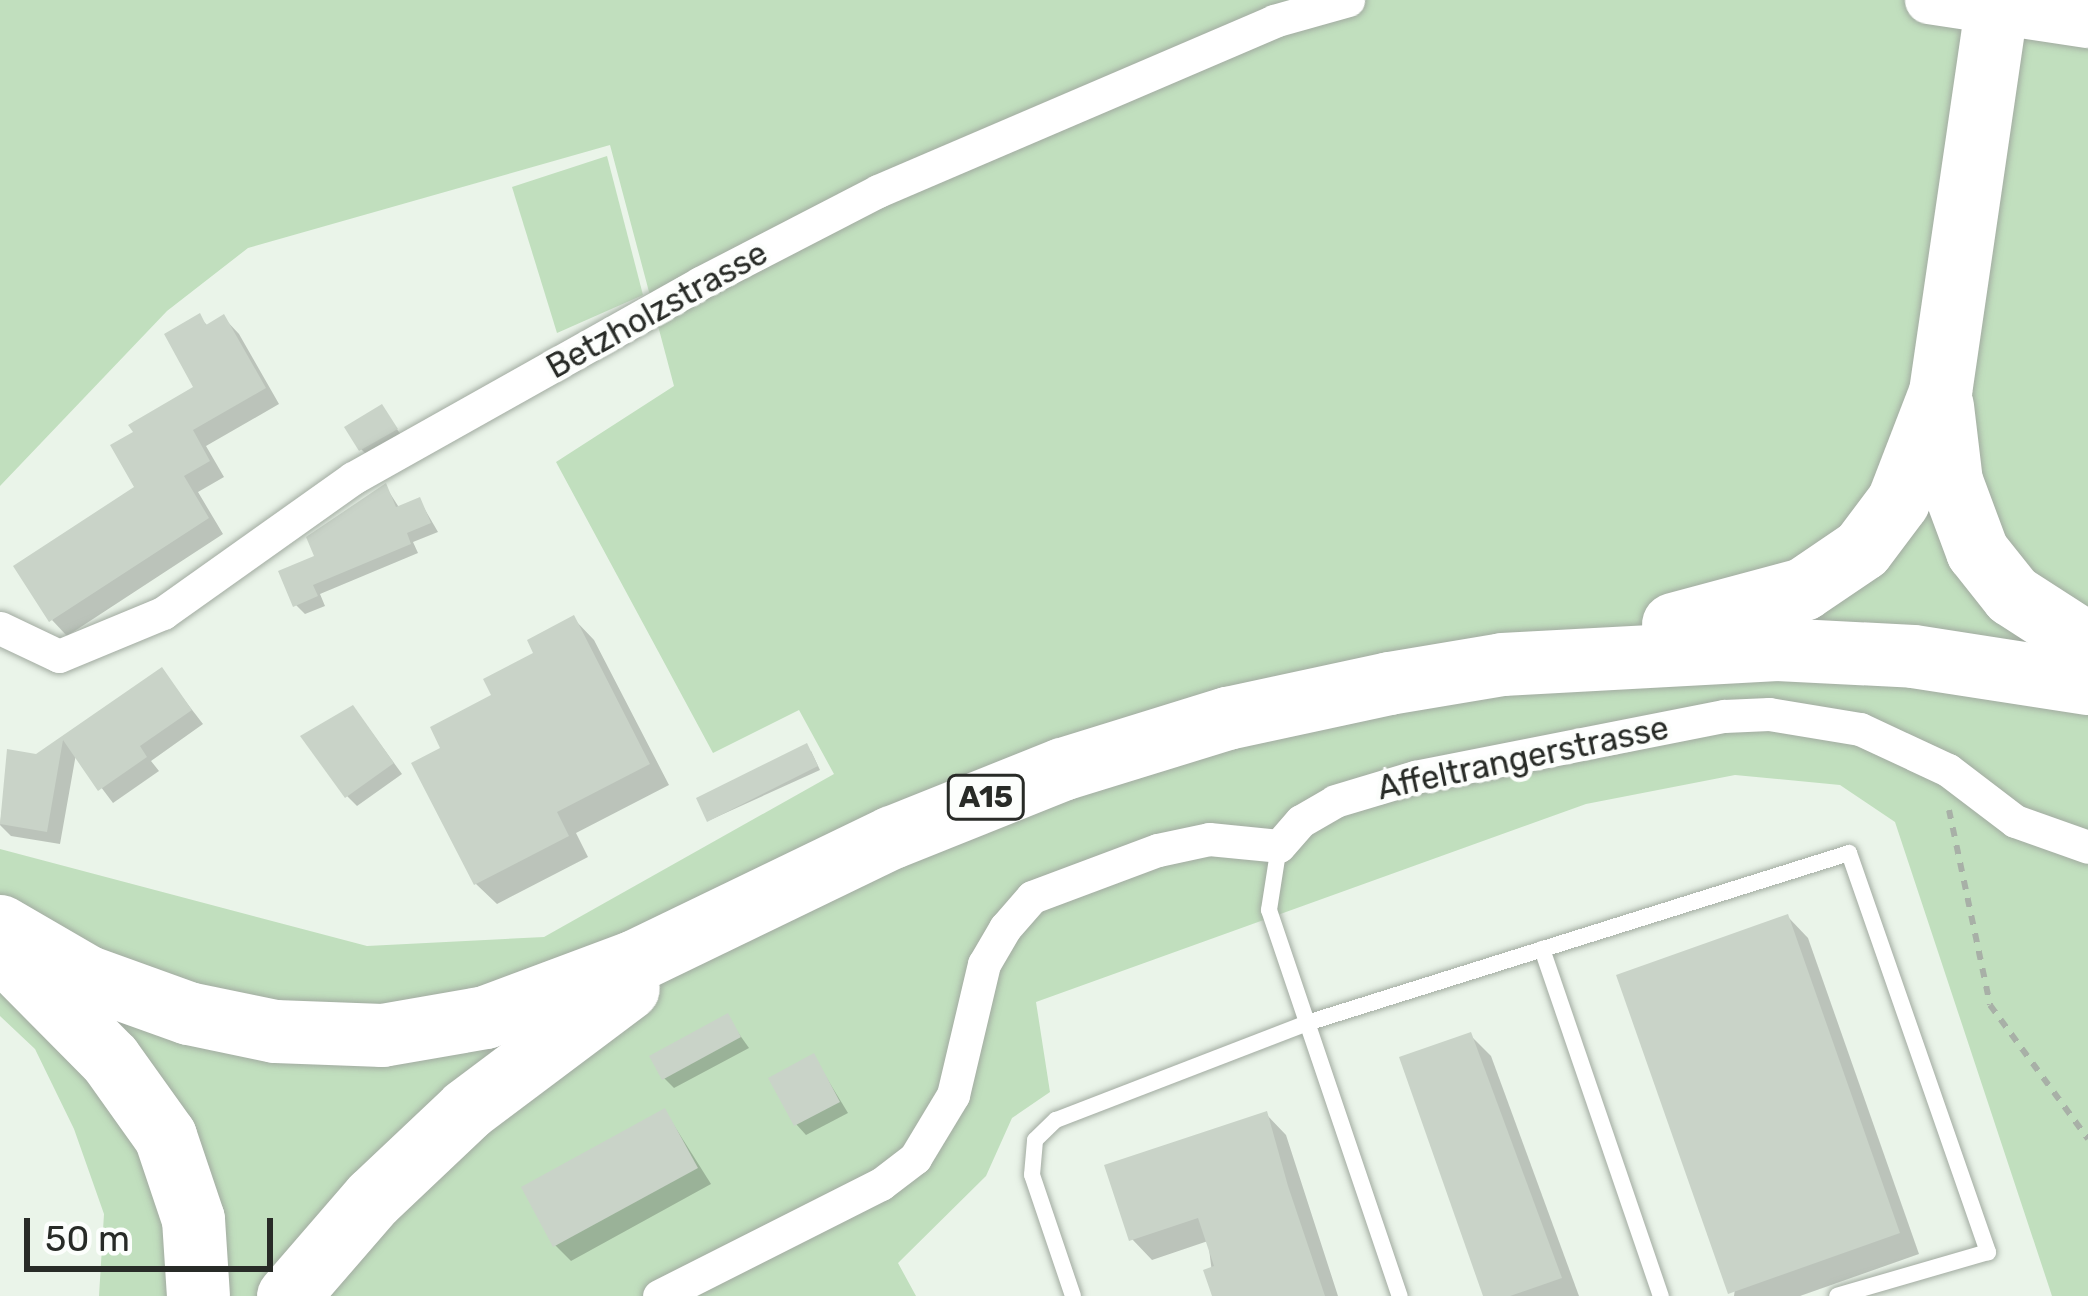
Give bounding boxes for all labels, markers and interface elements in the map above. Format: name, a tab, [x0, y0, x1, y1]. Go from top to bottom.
street label: Betzholzstrasse	[540, 233, 774, 387]
street label: Affeltrangerstrasse	[1374, 708, 1672, 808]
road number: A15	[944, 773, 1028, 821]
scale bar	[30, 1194, 279, 1268]
text: 50 m	[45, 1217, 130, 1260]

